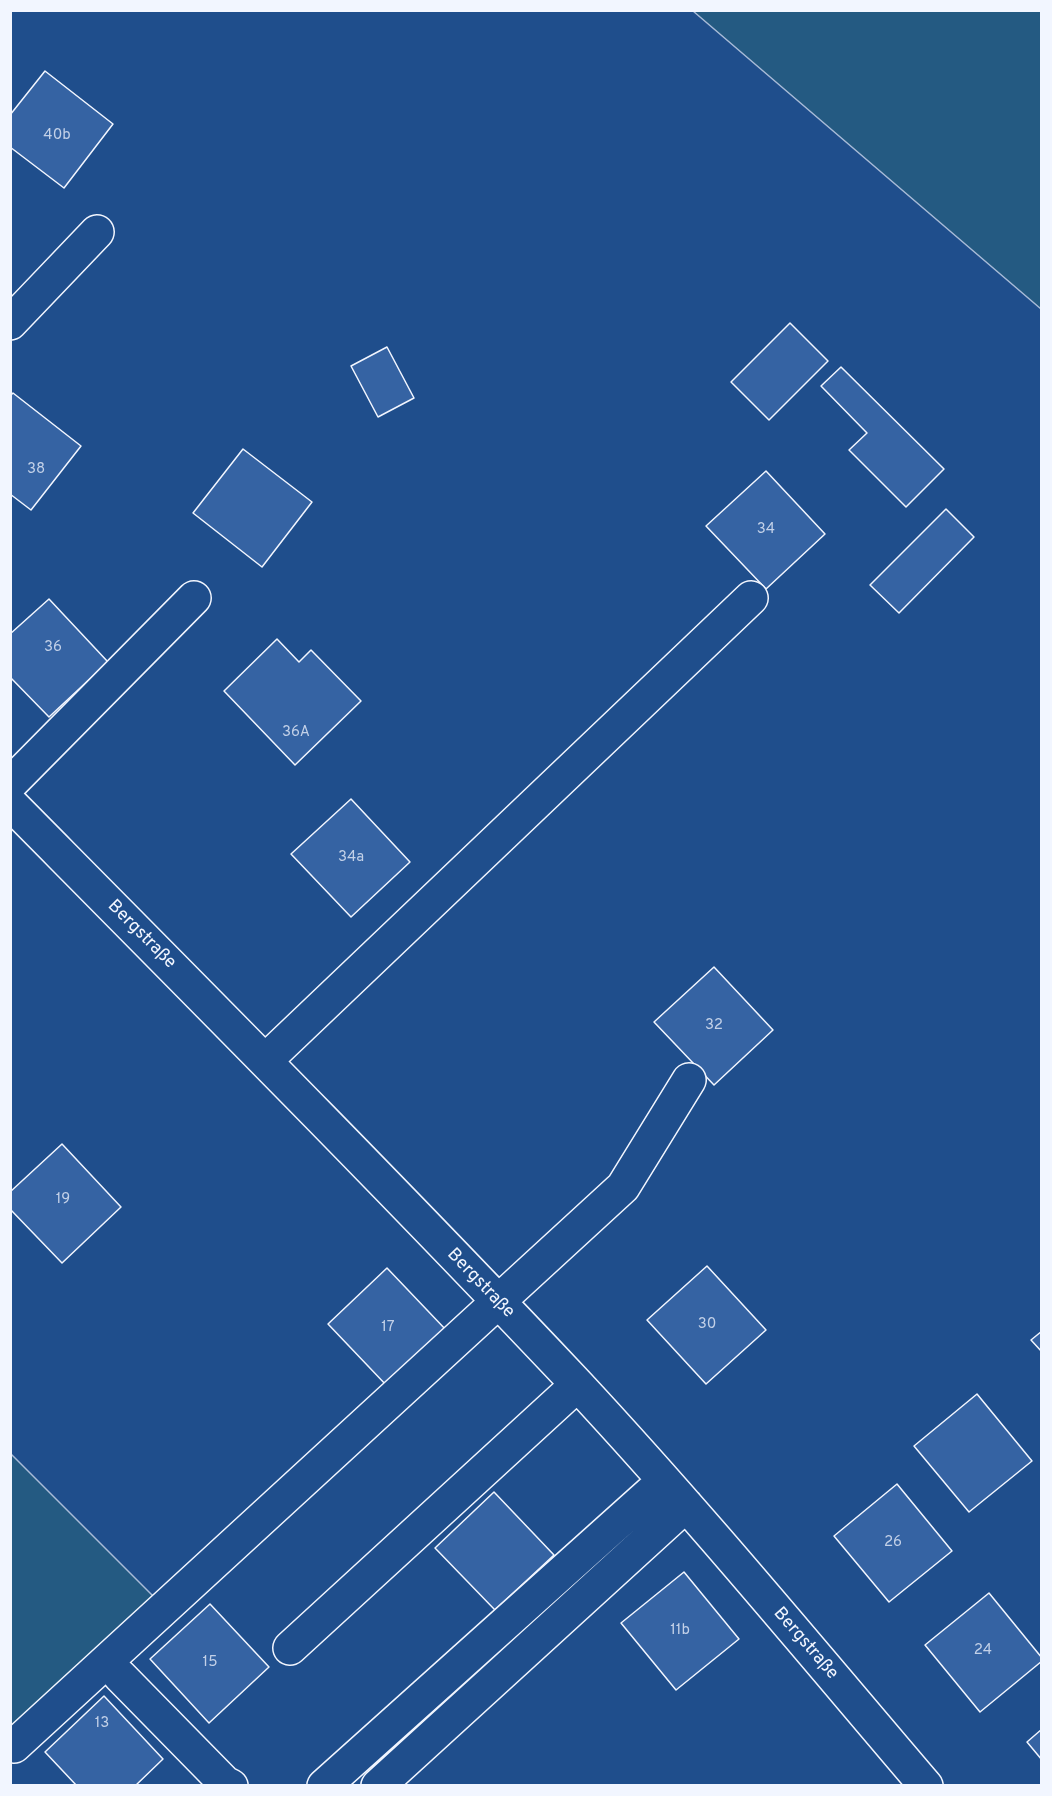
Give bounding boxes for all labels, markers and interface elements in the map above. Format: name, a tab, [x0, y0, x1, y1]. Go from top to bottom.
house number: 40b	[43, 127, 71, 145]
house number: 38	[27, 461, 45, 479]
house number: 34	[757, 521, 775, 539]
house number: 36	[44, 639, 62, 657]
house number: 36A	[282, 724, 310, 742]
house number: 34a	[338, 849, 364, 867]
street label: Bergstraße	[102, 896, 180, 974]
house number: 32	[705, 1017, 723, 1035]
house number: 19	[56, 1191, 70, 1209]
street label: Bergstraße	[441, 1245, 519, 1323]
house number: 30	[698, 1316, 716, 1334]
house number: 17	[381, 1319, 395, 1337]
house number: 26	[884, 1534, 902, 1552]
street label: Bergstraße	[768, 1603, 842, 1685]
house number: 11b	[670, 1622, 690, 1640]
house number: 24	[974, 1642, 992, 1660]
house number: 15	[203, 1654, 217, 1672]
house number: 13	[95, 1715, 109, 1733]

